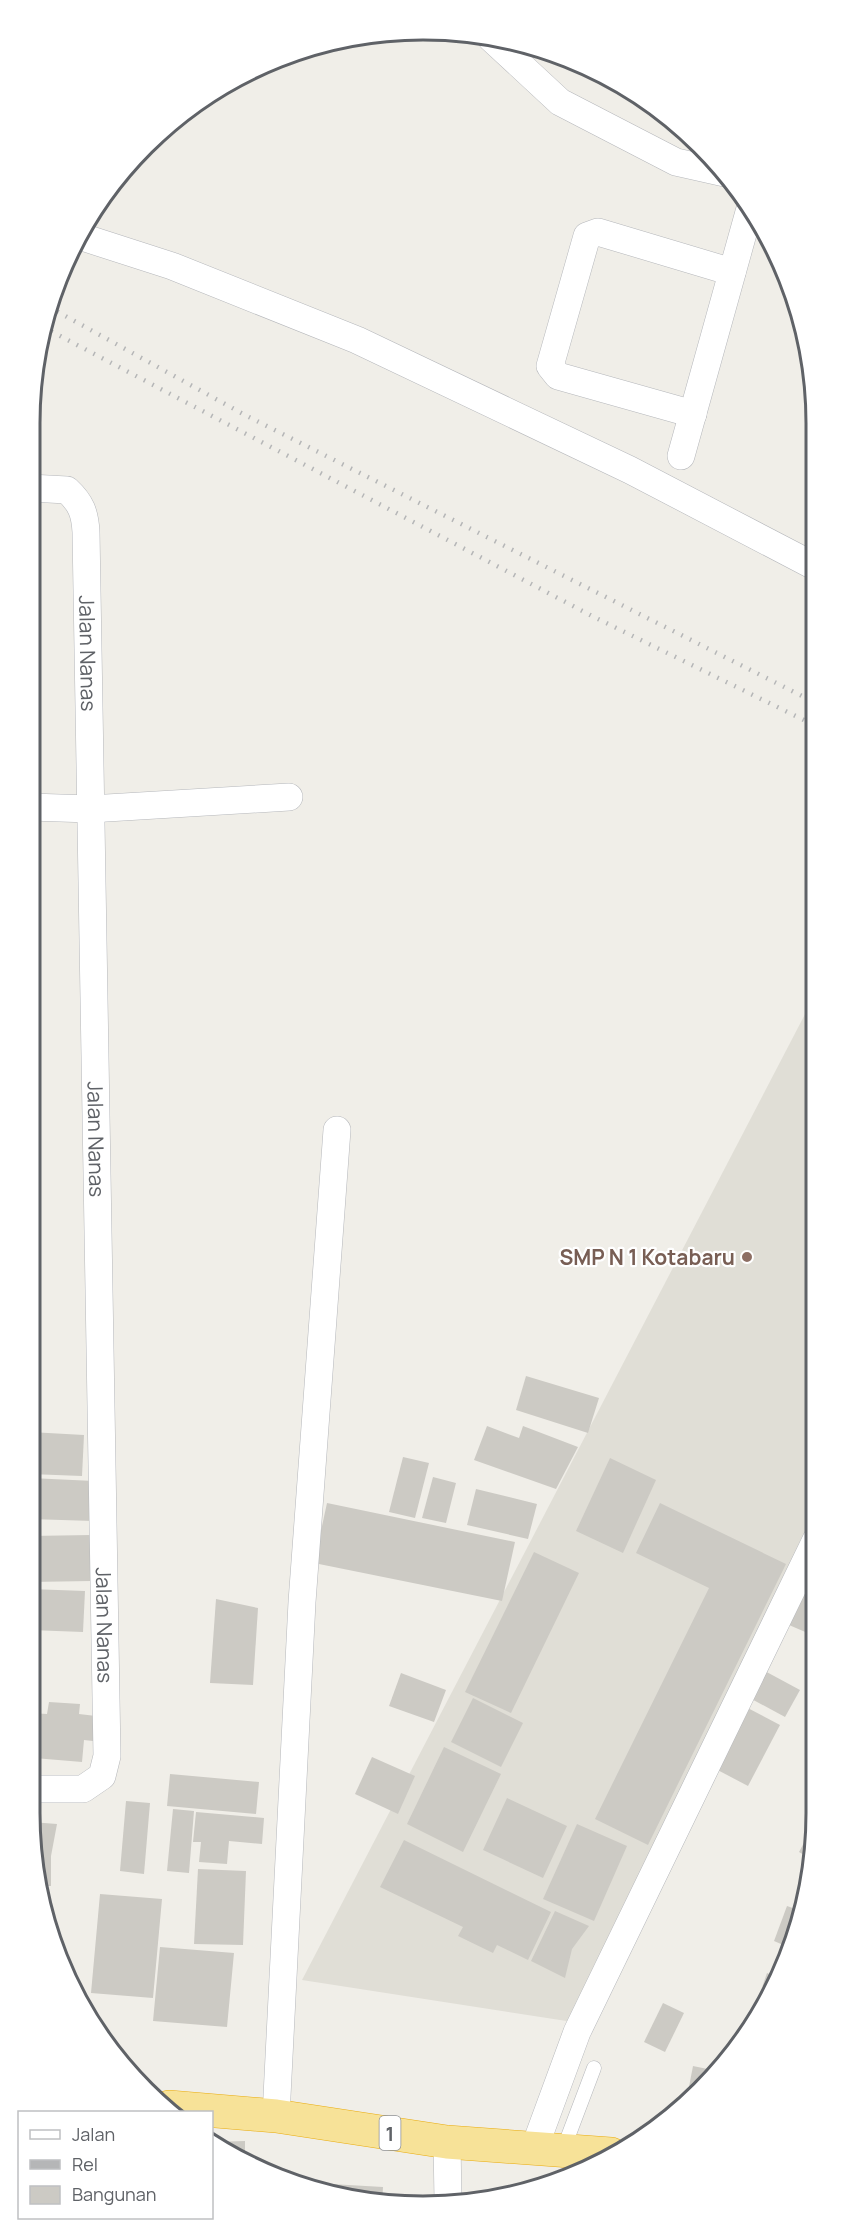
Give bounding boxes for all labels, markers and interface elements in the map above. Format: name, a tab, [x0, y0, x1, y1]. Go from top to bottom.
street label: Jalan Nanas	[73, 595, 103, 712]
street label: Jalan Nanas	[81, 1081, 111, 1197]
place label: SMP N 1 Kotabaru	[559, 1243, 735, 1271]
marker: SMP N 1 Kotabaru	[740, 1250, 754, 1264]
street label: Jalan Nanas	[90, 1567, 120, 1683]
legend	[18, 2111, 213, 2219]
road number: 1	[380, 2116, 400, 2150]
text: Jalan	[72, 2122, 115, 2146]
text: Rel	[72, 2152, 98, 2176]
text: Bangunan	[72, 2182, 156, 2206]

